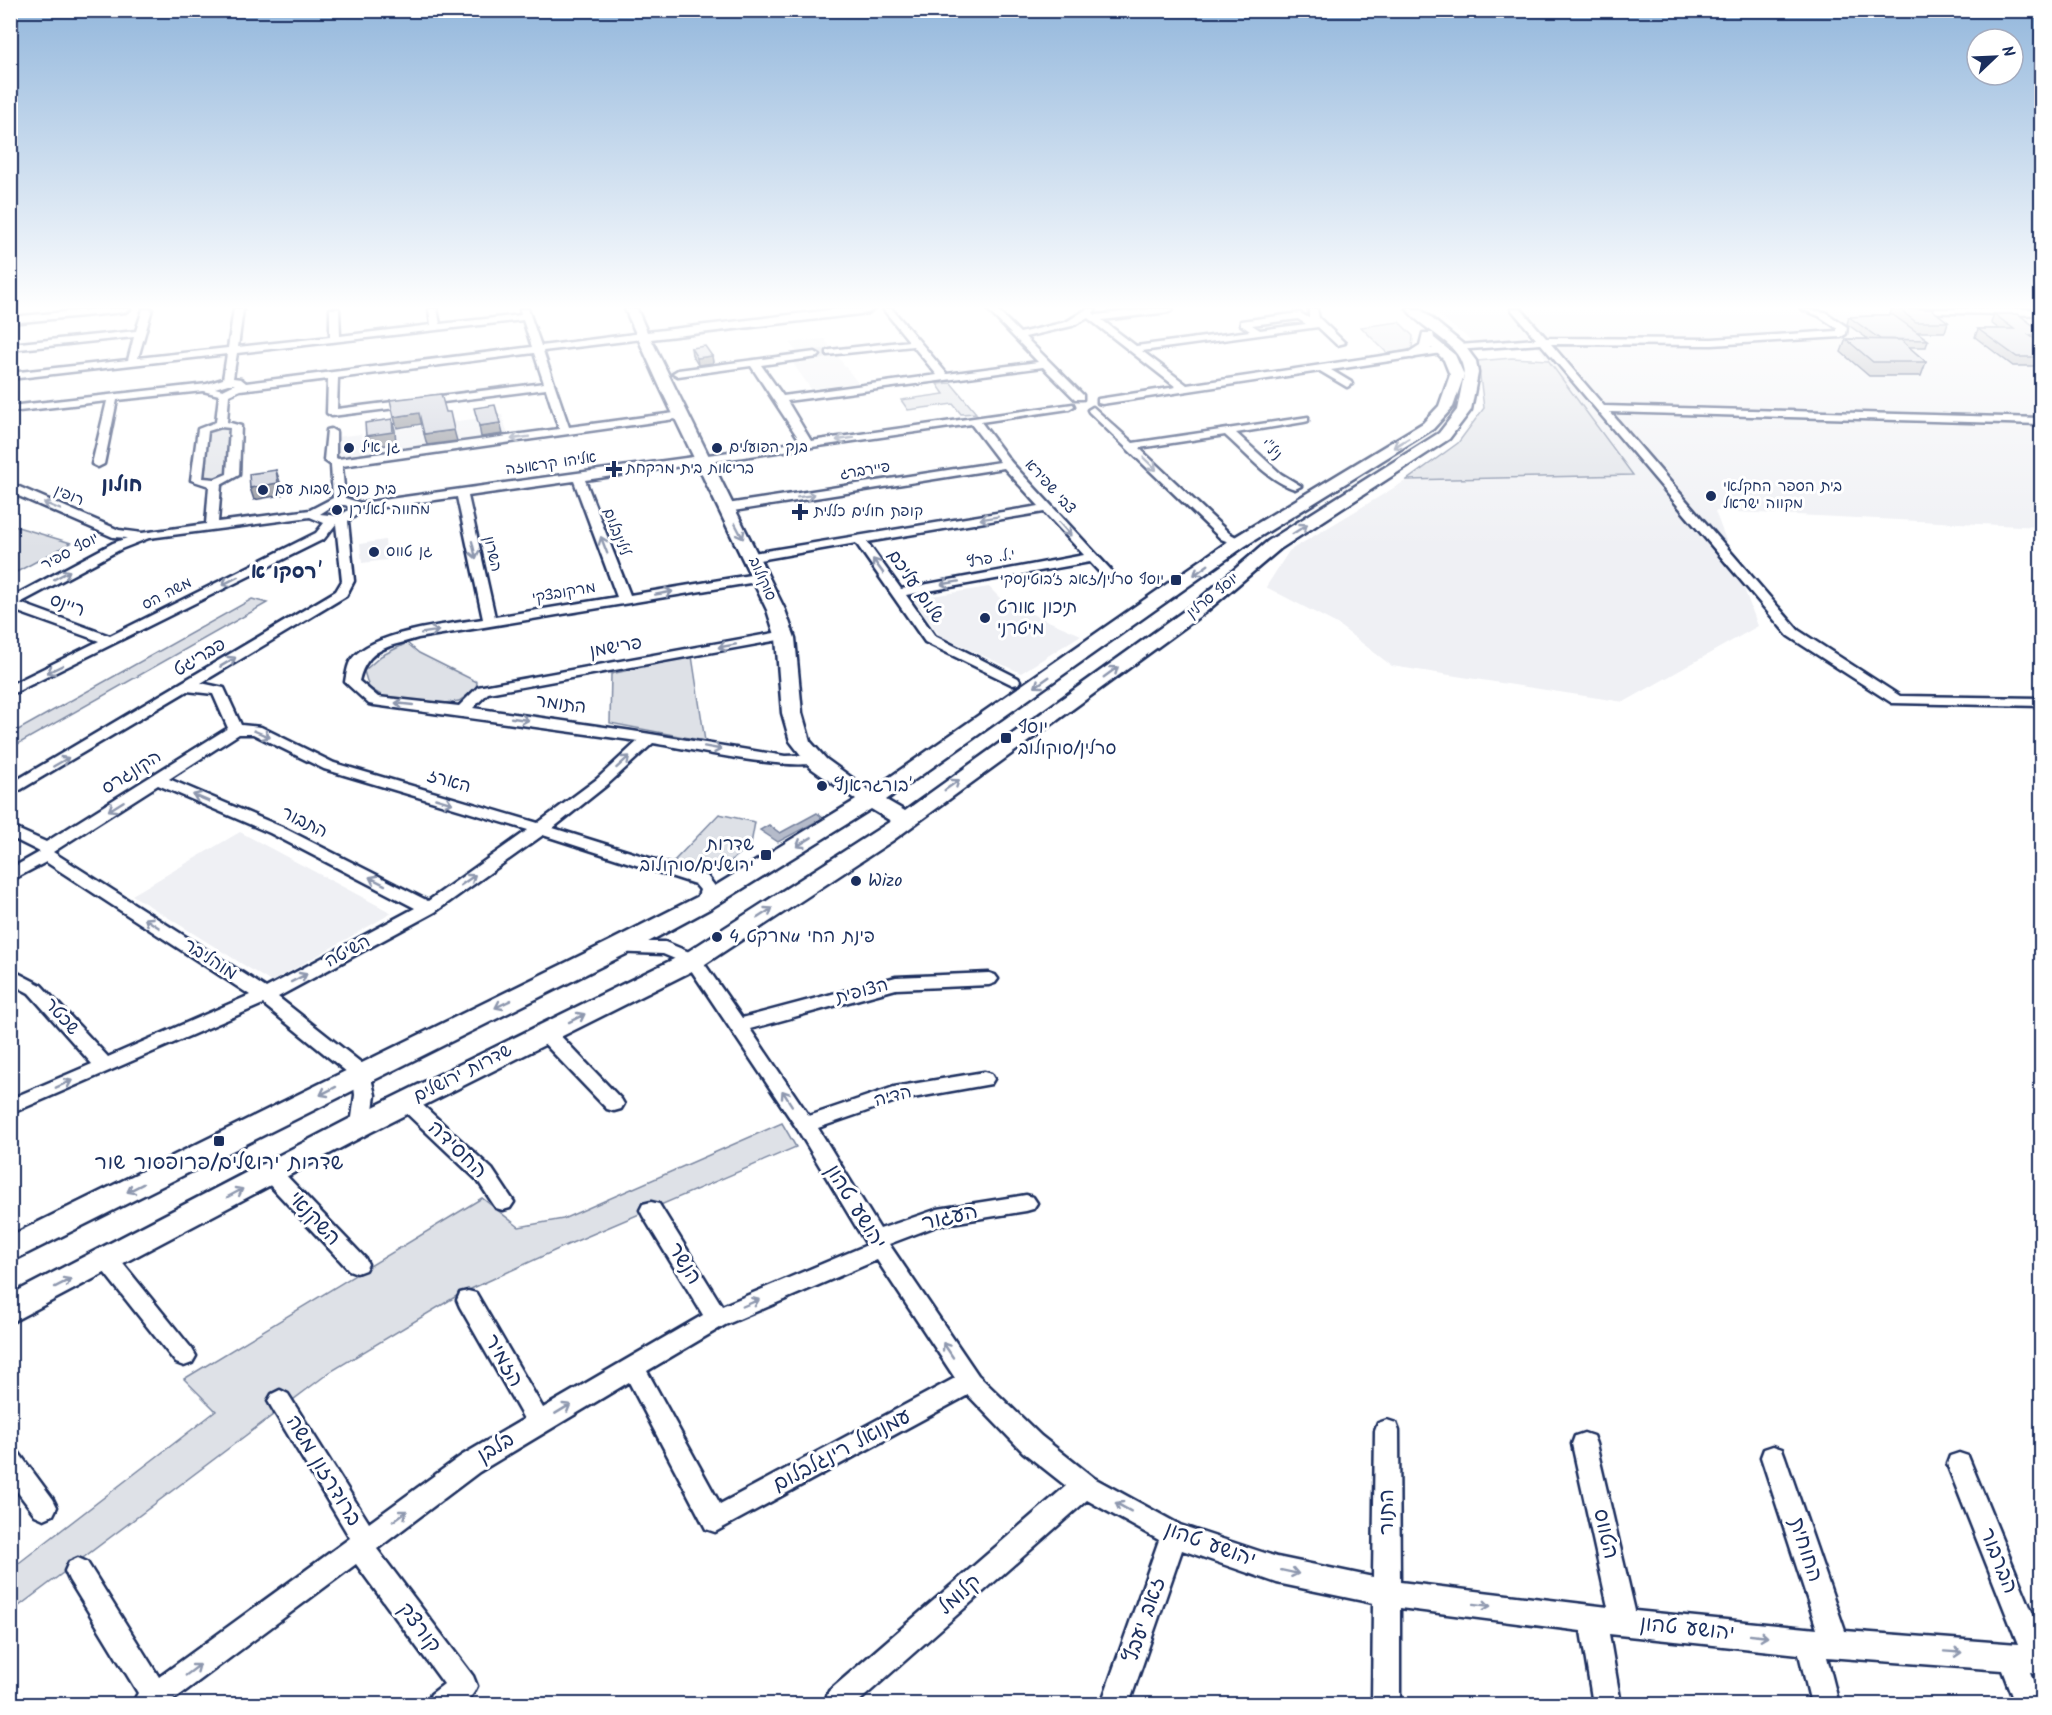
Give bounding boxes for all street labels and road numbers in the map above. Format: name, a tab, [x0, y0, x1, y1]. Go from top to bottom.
street label: ניל"י	[1255, 434, 1287, 466]
street label: אליהו קראוזה	[504, 446, 598, 482]
street label: צבי שפירא	[1019, 454, 1081, 520]
street label: פיירברג	[838, 455, 892, 487]
street label: רופין	[50, 479, 88, 513]
street label: לילינבלום	[596, 505, 636, 560]
street label: יוסף ספיר	[37, 527, 103, 577]
street label: השרון	[476, 534, 508, 574]
street label: י.ל. פרץ	[965, 543, 1017, 575]
street label: שלום עליכם	[879, 544, 951, 630]
street label: סוקולוב	[742, 553, 782, 605]
street label: יוסף סרלין	[1182, 567, 1244, 625]
street label: משה הס	[138, 571, 196, 617]
street label: מרקובצקי	[530, 576, 598, 610]
street label: ריינס	[45, 586, 89, 626]
street label: פרישמן	[588, 629, 644, 667]
street label: פבריגט	[168, 631, 232, 685]
street label: התומר	[534, 687, 588, 723]
street label: הקונגרס	[96, 743, 168, 803]
street label: הארז	[424, 762, 474, 802]
street label: התבור	[276, 799, 332, 847]
street label: השיטה	[320, 928, 376, 976]
street label: מוהליבר	[177, 932, 243, 988]
street label: הצופית	[831, 971, 892, 1013]
street label: שכטר	[36, 992, 86, 1042]
street label: שדרות ירושלים	[408, 1037, 518, 1111]
street label: הדיה	[871, 1078, 915, 1116]
street label: החסידה	[419, 1113, 495, 1187]
street label: יהושע טהון	[816, 1158, 894, 1256]
street label: השקנאי	[280, 1184, 348, 1254]
street label: העגור	[919, 1196, 981, 1240]
street label: הנשר	[658, 1236, 710, 1292]
street label: הזמיר	[474, 1328, 532, 1394]
street label: עמנואל רינגלבלום	[767, 1401, 917, 1501]
street label: ברודרזון משה	[277, 1409, 369, 1533]
street label: בלבן	[471, 1424, 521, 1472]
street label: התור	[1371, 1489, 1404, 1535]
street label: הטווס	[1583, 1506, 1627, 1562]
street label: יהושע טהון	[1160, 1513, 1260, 1577]
street label: החוחית	[1779, 1513, 1831, 1587]
street label: הברבור	[1970, 1523, 2026, 1599]
street label: קלומל	[931, 1567, 989, 1623]
street label: זאב יעבץ	[1115, 1573, 1175, 1667]
street label: קורצק	[389, 1596, 449, 1660]
street label: יהושע טהון	[1638, 1608, 1736, 1650]

